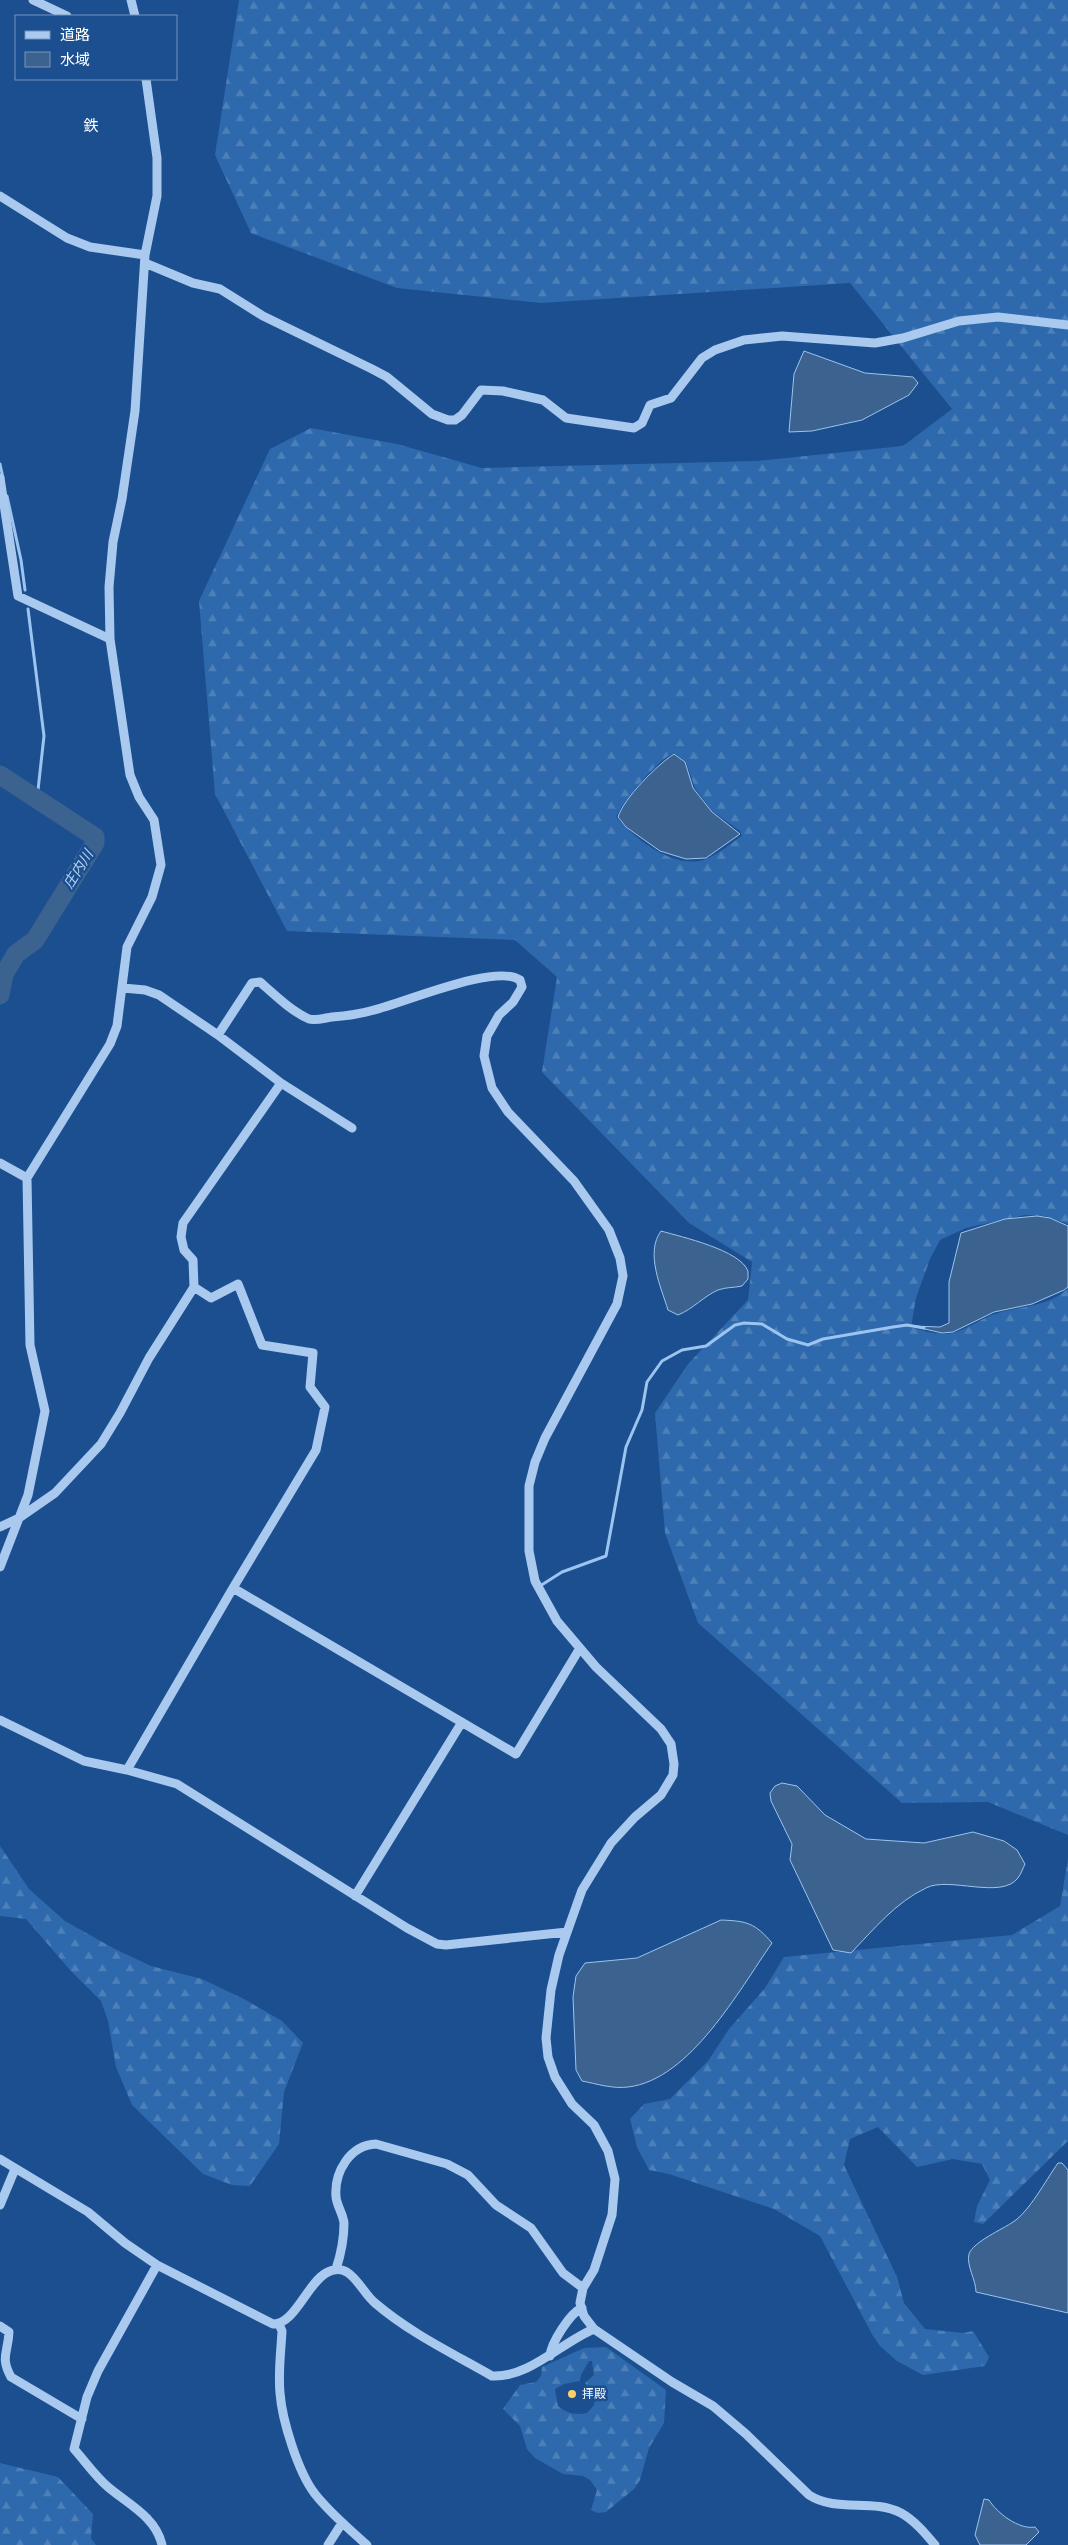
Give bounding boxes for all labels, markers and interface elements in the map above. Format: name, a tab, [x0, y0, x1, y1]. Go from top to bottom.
legend	[15, 15, 178, 80]
text: 道路	[60, 26, 90, 43]
text: 水域	[60, 51, 90, 68]
district label: 鉄	[83, 117, 99, 134]
water label: 庄内川	[60, 845, 97, 891]
place label: 拝殿	[582, 2387, 606, 2401]
marker: 拝殿	[566, 2388, 578, 2400]

